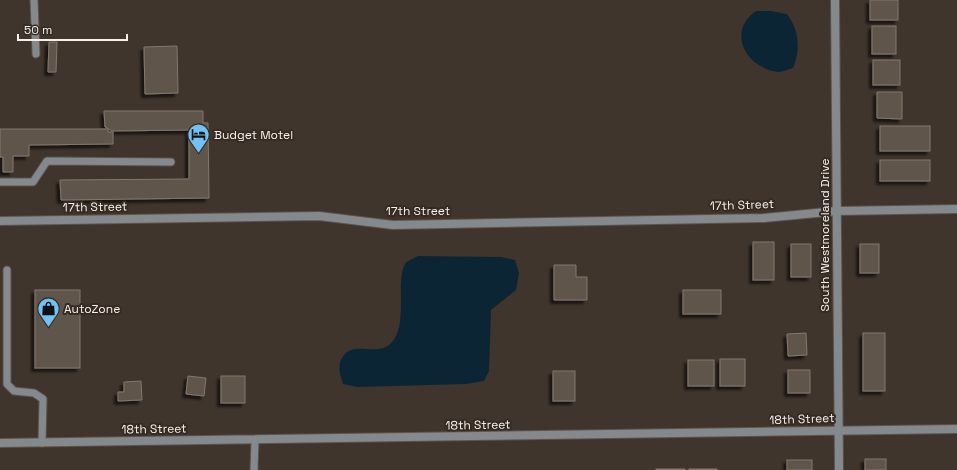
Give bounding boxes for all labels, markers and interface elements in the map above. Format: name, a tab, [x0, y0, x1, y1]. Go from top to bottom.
scale bar	[18, 16, 127, 42]
text: 50 m	[24, 22, 52, 38]
hotel icon: Budget Motel	[186, 122, 212, 155]
place label: Budget Motel	[214, 127, 293, 143]
street label: South Westmoreland Drive	[817, 158, 833, 312]
street label: 17th Street	[710, 196, 774, 214]
street label: 17th Street	[63, 198, 127, 216]
street label: 17th Street	[386, 203, 450, 219]
shop icon: AutoZone	[35, 296, 61, 329]
place label: AutoZone	[64, 301, 120, 317]
street label: 18th Street	[769, 410, 835, 428]
street label: 18th Street	[445, 416, 511, 434]
street label: 18th Street	[121, 420, 187, 438]

